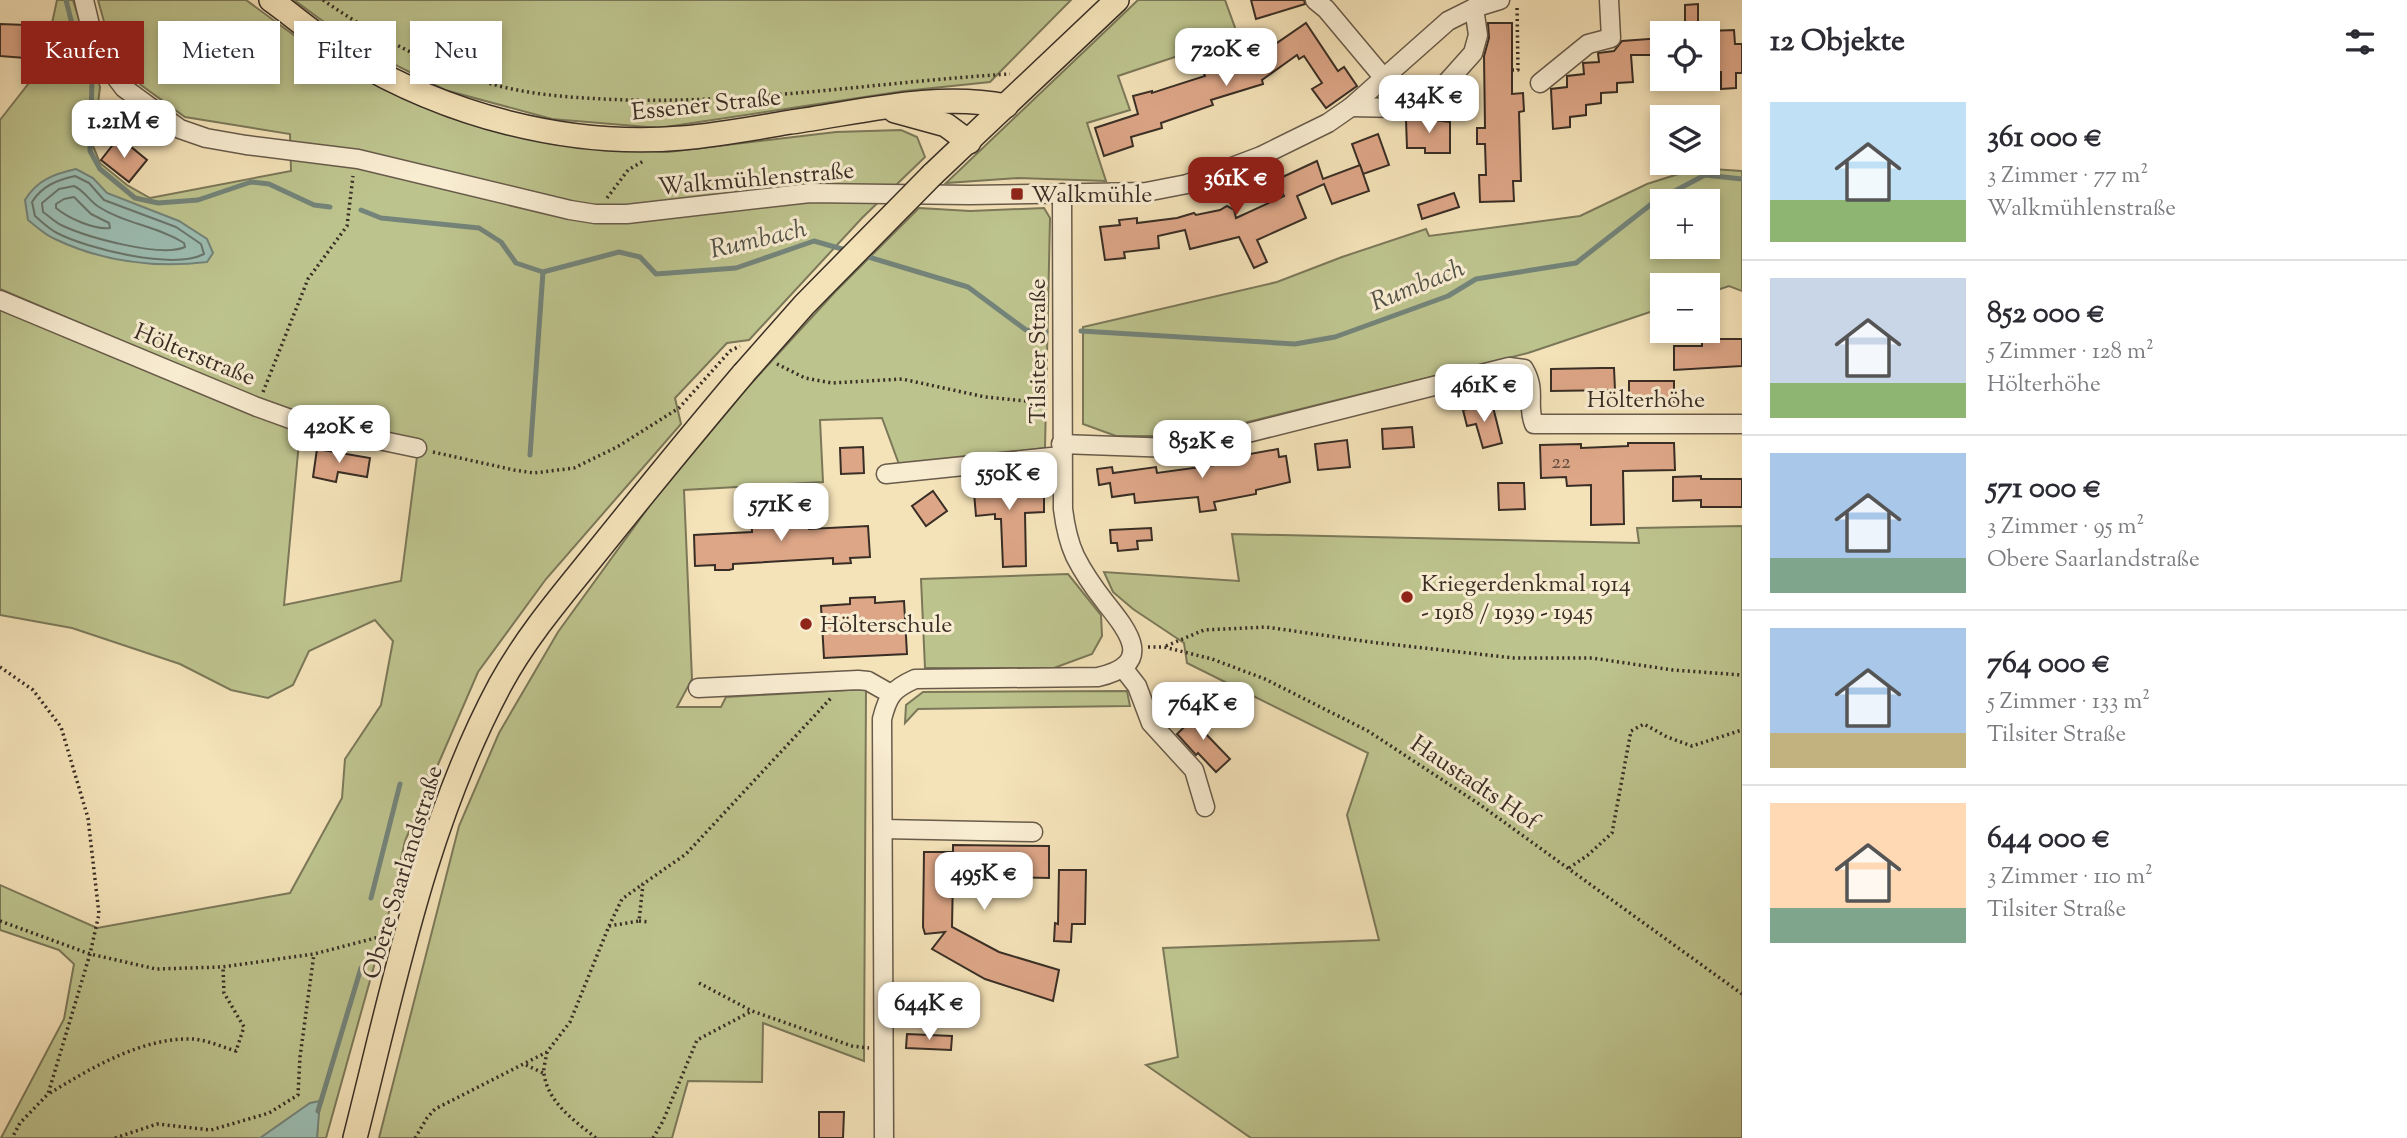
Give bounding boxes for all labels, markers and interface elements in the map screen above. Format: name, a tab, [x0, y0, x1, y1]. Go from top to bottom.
chip: Kaufen	[21, 21, 144, 84]
chip: Mieten	[158, 21, 280, 84]
chip: Filter	[294, 21, 396, 84]
chip: Neu	[410, 21, 502, 84]
map controls	[1650, 21, 1720, 343]
button: locate	[1650, 21, 1720, 91]
text: 12 Objekte	[1770, 21, 1905, 64]
icon: filters	[2341, 23, 2379, 61]
pin: 720K €	[1169, 28, 1283, 88]
text: 720K €	[1191, 34, 1261, 67]
pin: 434K €	[1372, 76, 1486, 135]
street label: Essener Straße	[630, 81, 783, 131]
text: 434K €	[1395, 81, 1463, 114]
pin: 1.21M €	[59, 100, 189, 160]
button: layers	[1650, 105, 1720, 175]
text: 1.21M €	[88, 106, 160, 139]
text: 361 000 €	[1987, 117, 2102, 160]
icon: home	[1826, 130, 1910, 214]
street label: Walkmühlenstraße	[656, 154, 856, 206]
pin: 361K €	[1179, 158, 1293, 217]
text: 3 Zimmer · 77 m²	[1987, 160, 2148, 193]
text: 361K €	[1204, 163, 1268, 196]
place label: Walkmühle	[1031, 179, 1153, 213]
marker: Walkmühle	[1009, 186, 1025, 202]
button: +	[1650, 189, 1720, 259]
text: Walkmühlenstraße	[1987, 193, 2176, 226]
water label: Rumbach	[707, 211, 811, 270]
water label: Rumbach	[1365, 251, 1471, 322]
button: −	[1650, 273, 1720, 343]
street label: Tilsiter Straße	[1022, 278, 1056, 424]
text: 852 000 €	[1987, 293, 2105, 336]
icon: home	[1826, 306, 1910, 390]
street label: Hölterstraße	[128, 316, 260, 396]
text: 5 Zimmer · 128 m²	[1987, 336, 2154, 369]
pin: 461K €	[1427, 364, 1541, 424]
text: Hölterhöhe	[1987, 369, 2101, 402]
text: 461K €	[1451, 370, 1517, 403]
street label: Hölterhöhe	[1587, 384, 1705, 418]
pin: 420K €	[282, 406, 396, 465]
text: 420K €	[304, 411, 374, 444]
pin: 852K €	[1145, 420, 1259, 480]
text: 852K €	[1169, 426, 1235, 459]
house number: 22	[1551, 448, 1571, 478]
pin: 550K €	[952, 452, 1066, 512]
text: 550K €	[977, 458, 1041, 491]
text: 571 000 €	[1987, 468, 2101, 511]
icon: home	[1826, 481, 1910, 565]
pin: 571K €	[724, 484, 838, 543]
text: 571K €	[750, 489, 812, 522]
text: 3 Zimmer · 95 m²	[1987, 511, 2144, 544]
text: Obere Saarlandstraße	[1987, 544, 2200, 577]
place label: Kriegerdenkmal 1914 - 1918 / 1939 - 1945	[1421, 568, 1631, 630]
marker: Kriegerdenkmal 1914 - 1918 / 1939 - 1945	[1399, 589, 1415, 605]
place label: Hölterschule	[820, 609, 952, 643]
marker: Hölterschule	[798, 616, 814, 632]
text: 764 000 €	[1987, 643, 2110, 686]
icon: home	[1826, 656, 1910, 740]
pin: 764K €	[1146, 682, 1260, 742]
text: 5 Zimmer · 133 m²	[1987, 686, 2150, 719]
text: 764K €	[1168, 688, 1238, 721]
text: Tilsiter Straße	[1987, 719, 2126, 752]
street label: Haustadts Hof	[1403, 728, 1546, 840]
street label: Obere Saarlandstraße	[355, 762, 453, 984]
text: 644 000 €	[1987, 818, 2110, 861]
icon: home	[1826, 831, 1910, 915]
pin: 495K €	[927, 852, 1041, 912]
text: 495K €	[951, 858, 1017, 891]
text: 3 Zimmer · 110 m²	[1987, 861, 2153, 894]
text: Tilsiter Straße	[1987, 894, 2126, 927]
pin: 644K €	[872, 982, 986, 1042]
text: 644K €	[894, 988, 964, 1021]

